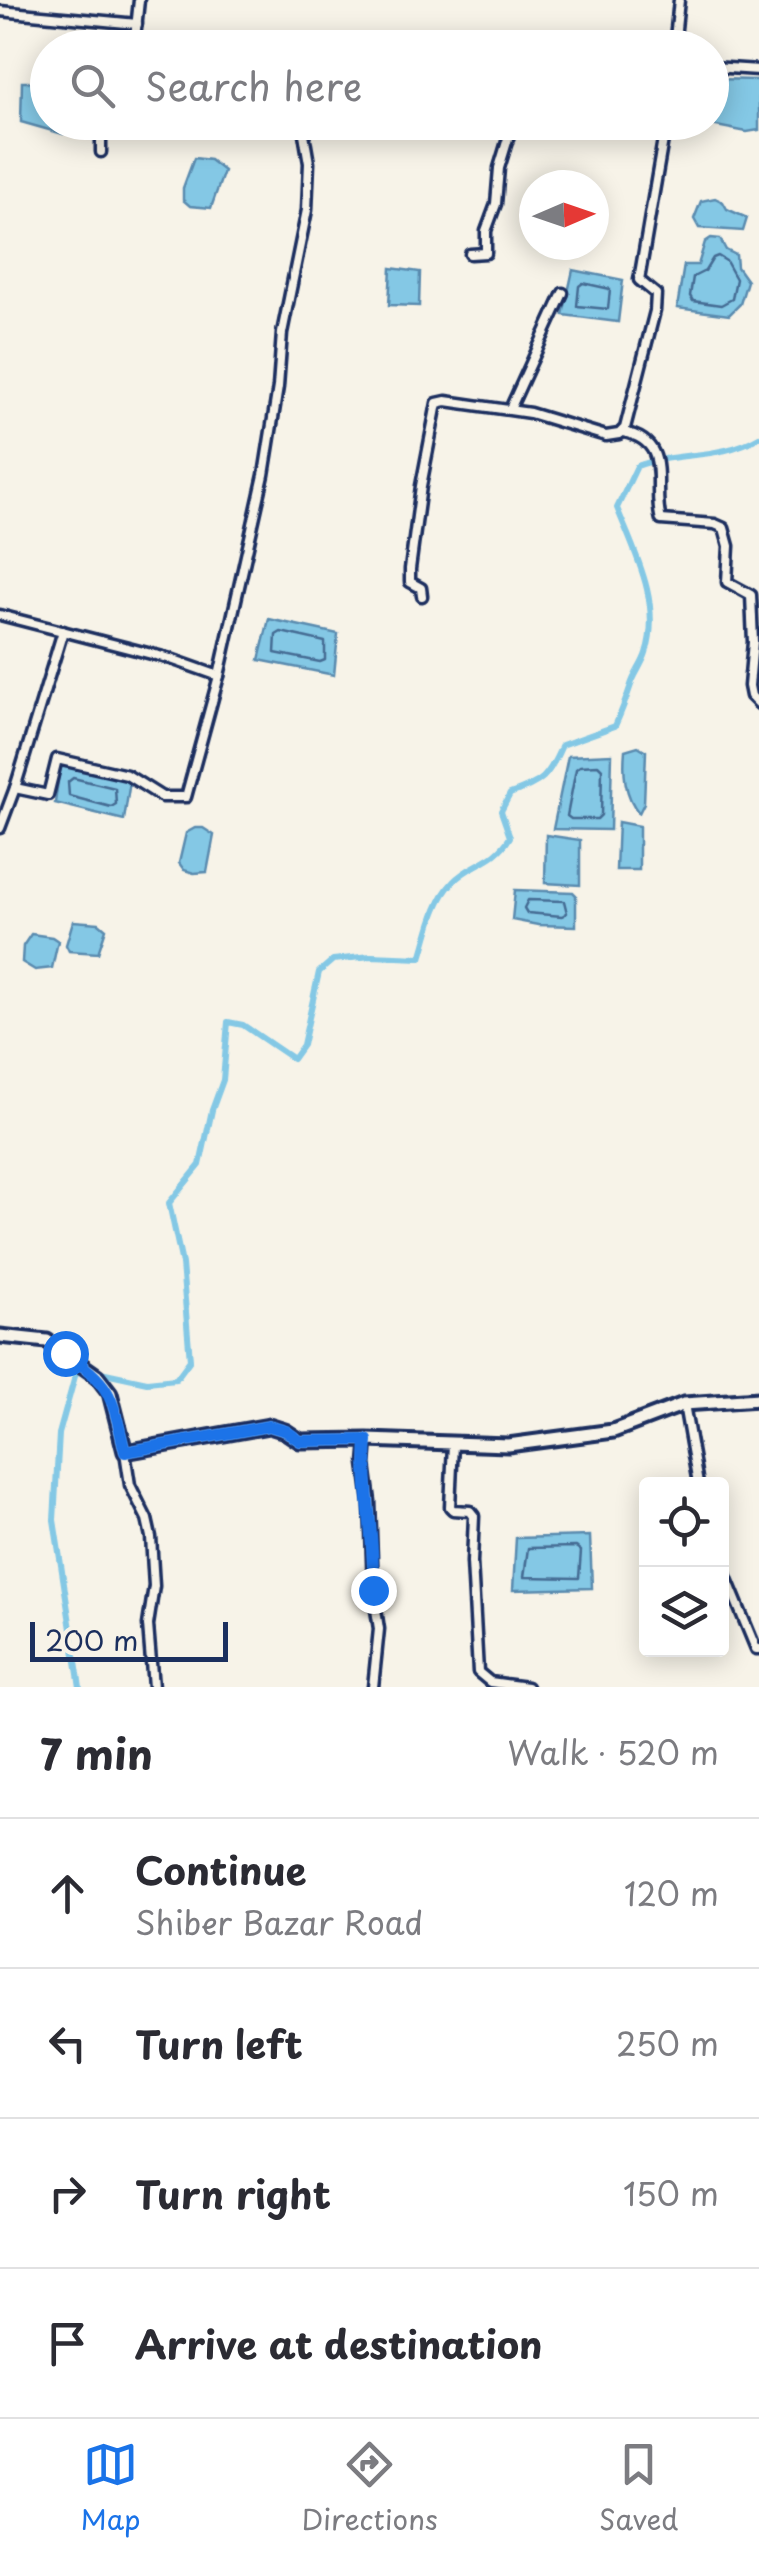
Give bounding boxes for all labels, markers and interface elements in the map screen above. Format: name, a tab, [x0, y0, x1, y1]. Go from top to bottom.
search box	[30, 30, 729, 140]
text: Search here	[145, 57, 362, 114]
icon: search	[65, 58, 120, 113]
north arrow	[519, 170, 609, 260]
route start	[43, 1331, 89, 1377]
map controls	[639, 1477, 729, 1657]
button: locate	[639, 1477, 729, 1567]
button: layers	[639, 1567, 729, 1657]
route end	[351, 1568, 397, 1614]
scale bar	[30, 1617, 228, 1662]
text: 200 m	[45, 1618, 138, 1661]
text: 7 min	[40, 1721, 153, 1784]
text: Walk · 520 m	[507, 1728, 719, 1776]
text: Continue	[135, 1841, 306, 1898]
icon: ahead	[40, 1866, 95, 1921]
text: 120 m	[624, 1869, 719, 1917]
text: Shiber Bazar Road	[135, 1898, 423, 1946]
text: Turn left	[135, 2015, 303, 2072]
icon: left	[40, 2016, 95, 2071]
text: 250 m	[616, 2019, 719, 2067]
text: Turn right	[135, 2165, 331, 2222]
icon: right	[40, 2166, 95, 2221]
text: 150 m	[623, 2169, 719, 2217]
text: Arrive at destination	[135, 2315, 543, 2372]
icon: arrive	[40, 2316, 95, 2371]
tab: Map	[81, 2437, 140, 2540]
tab: Directions	[302, 2437, 438, 2540]
tab: Saved	[599, 2437, 678, 2540]

